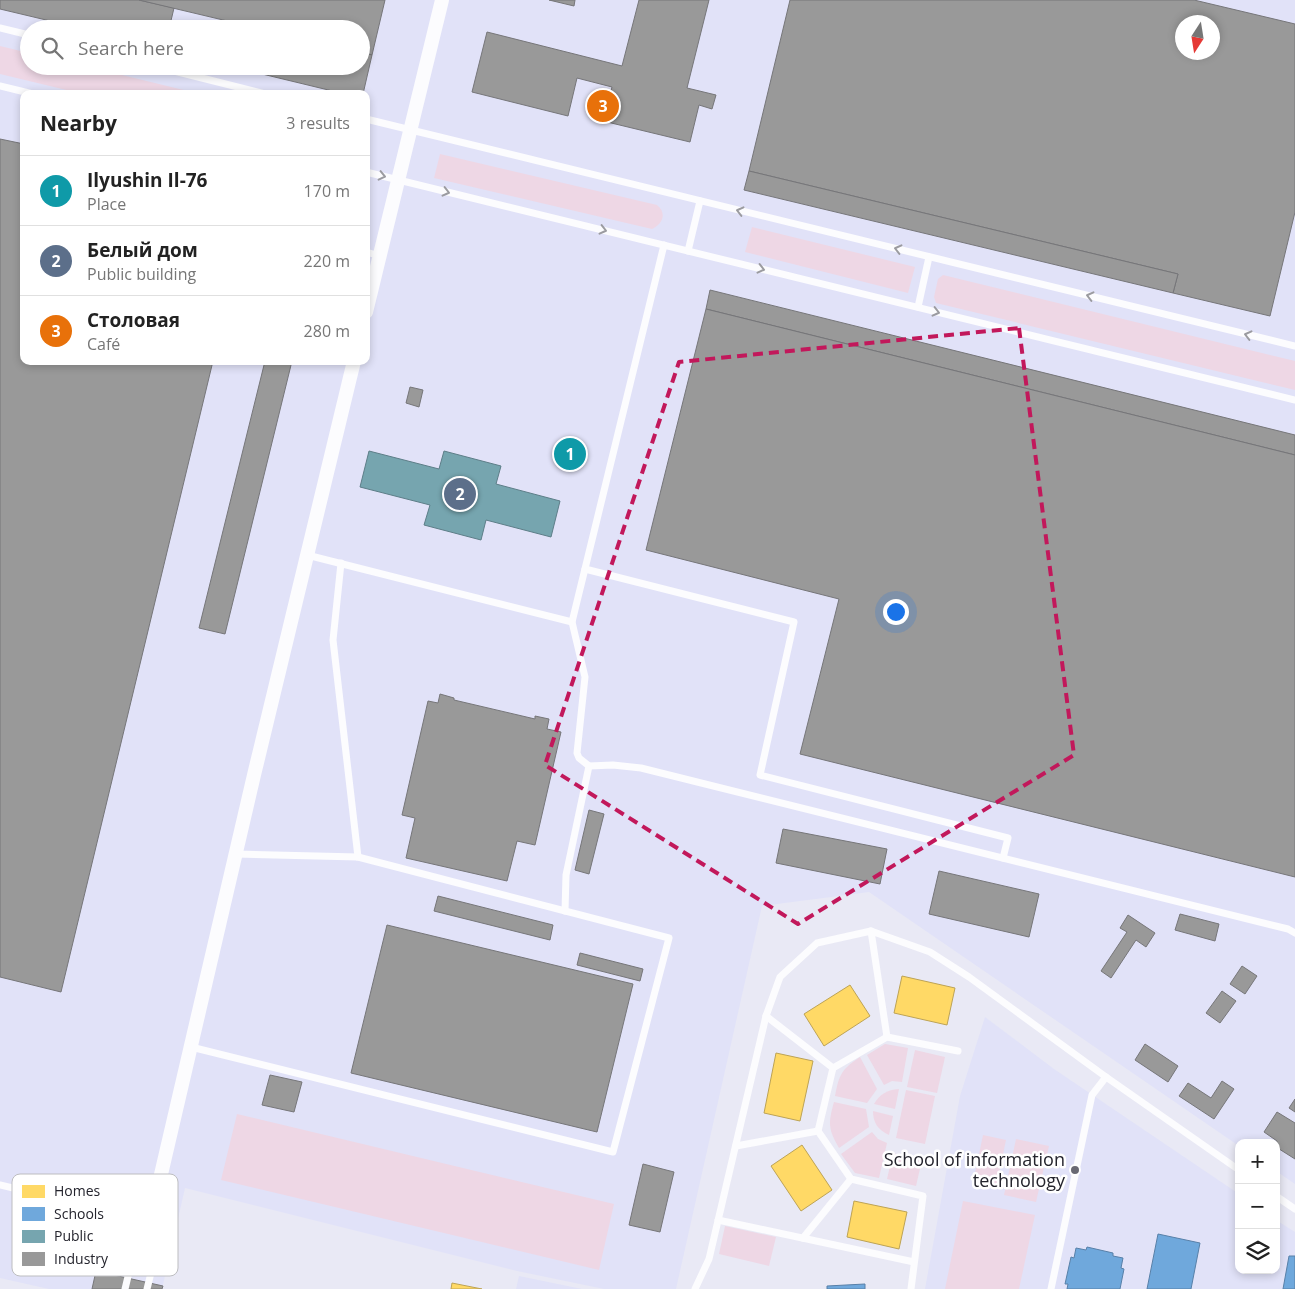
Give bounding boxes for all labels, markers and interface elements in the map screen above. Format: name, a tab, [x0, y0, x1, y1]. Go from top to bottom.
north arrow	[1175, 15, 1220, 60]
search box	[20, 20, 370, 75]
icon: search	[38, 34, 66, 62]
text: Search here	[78, 35, 184, 61]
pin: 3	[587, 87, 619, 125]
text: Nearby	[40, 109, 117, 137]
text: 3 results	[286, 112, 350, 134]
text: Ilyushin Il-76	[87, 167, 207, 193]
one-way arrow	[378, 170, 387, 181]
text: 1	[51, 180, 61, 202]
text: 170 m	[304, 180, 350, 202]
one-way arrow	[441, 186, 449, 196]
text: Place	[87, 193, 126, 215]
one-way arrow	[736, 206, 745, 217]
one-way arrow	[599, 224, 608, 235]
text: Белый дом	[87, 237, 198, 263]
one-way arrow	[893, 244, 902, 255]
text: 2	[51, 250, 61, 272]
text: 220 m	[304, 250, 350, 272]
text: Public building	[87, 263, 196, 285]
one-way arrow	[757, 263, 766, 274]
one-way arrow	[1085, 291, 1094, 302]
one-way arrow	[932, 306, 941, 317]
text: Столовая	[87, 307, 180, 333]
text: 3	[51, 320, 61, 342]
text: 280 m	[304, 320, 350, 342]
one-way arrow	[1244, 330, 1252, 340]
text: Café	[87, 333, 120, 355]
pin: 1	[554, 435, 586, 473]
pin: 2	[444, 475, 476, 513]
your location	[883, 599, 909, 625]
map controls	[1235, 1139, 1280, 1274]
button: +	[1235, 1139, 1280, 1184]
place label: School of information technology	[884, 1147, 1066, 1192]
marker: School of information technology	[1069, 1164, 1081, 1176]
legend	[12, 1174, 178, 1276]
text: Homes	[54, 1181, 101, 1200]
button: −	[1235, 1184, 1280, 1229]
text: Schools	[54, 1204, 104, 1223]
text: Public	[54, 1226, 94, 1245]
button: layers	[1235, 1229, 1280, 1274]
text: Industry	[54, 1249, 109, 1268]

